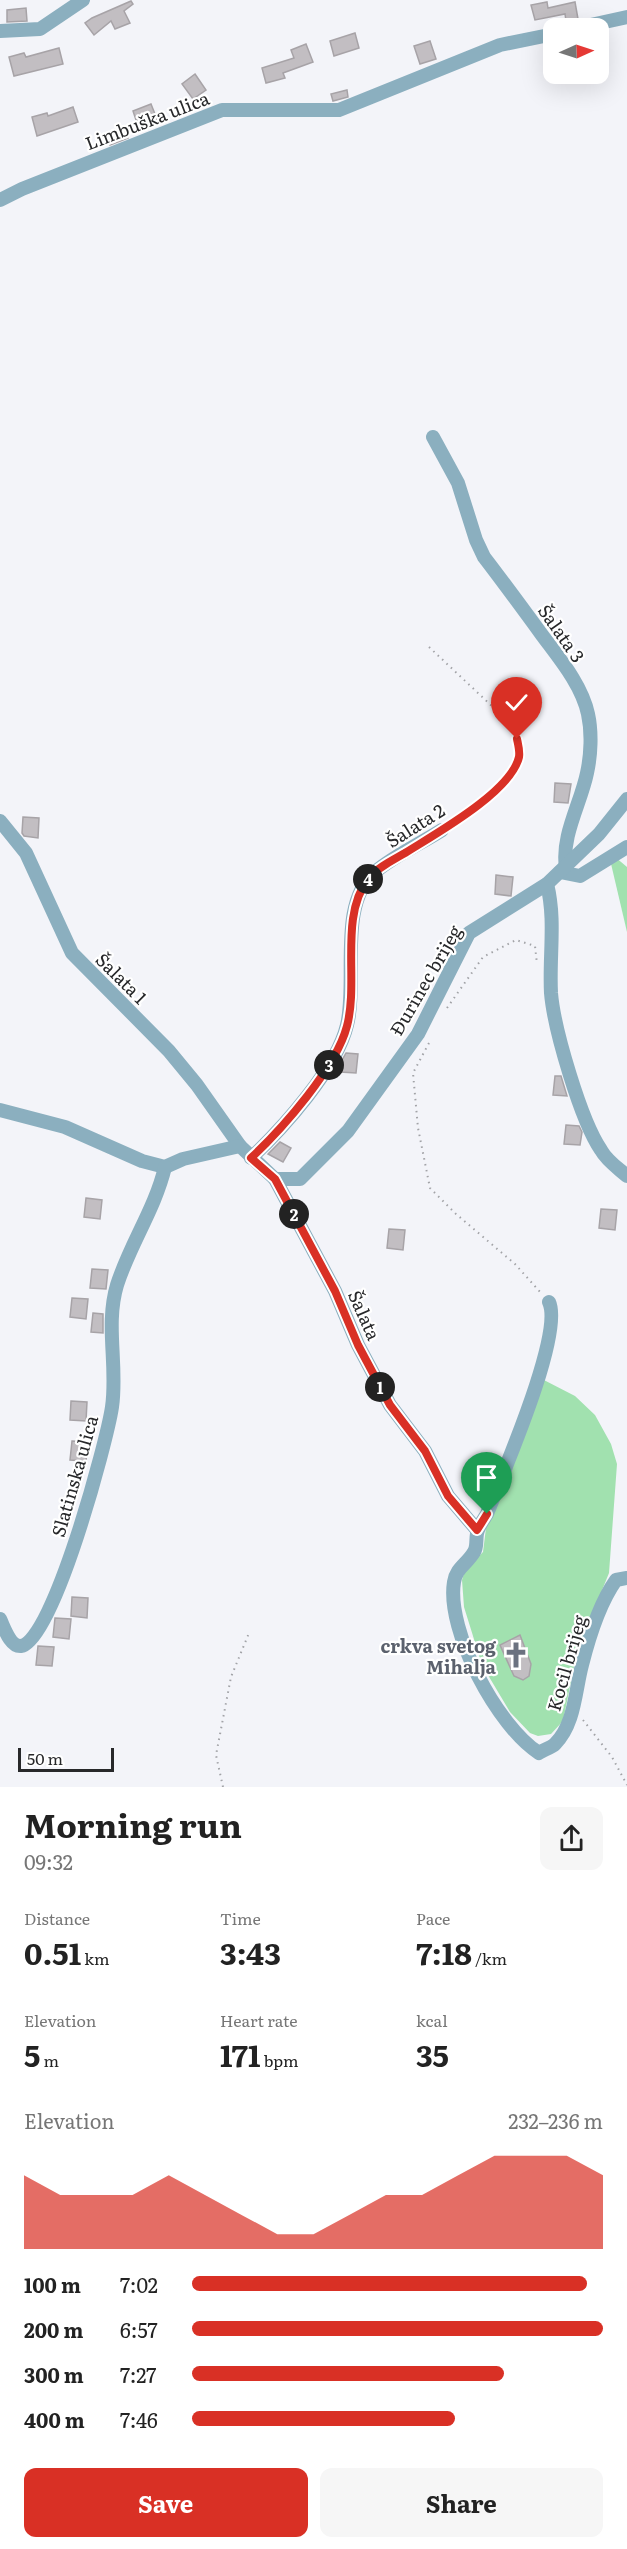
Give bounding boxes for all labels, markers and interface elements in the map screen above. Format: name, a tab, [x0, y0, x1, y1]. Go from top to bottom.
north arrow	[543, 18, 609, 84]
map controls	[543, 18, 609, 84]
street label: Limbuška ulica	[81, 84, 213, 156]
street label: Šalata 3	[532, 598, 592, 668]
pin	[491, 677, 542, 739]
icon: check	[500, 686, 533, 719]
street label: Šalata 2	[380, 796, 450, 854]
pin: 4	[353, 864, 383, 894]
text: 4	[363, 867, 373, 891]
street label: Đurinec brijeg	[382, 919, 468, 1040]
street label: Šalata 1	[90, 946, 154, 1010]
pin: 3	[314, 1050, 344, 1080]
text: 3	[325, 1053, 333, 1077]
pin: 2	[279, 1199, 309, 1229]
text: 2	[290, 1202, 298, 1226]
street label: Šalata	[342, 1286, 388, 1345]
pin: 1	[365, 1372, 395, 1402]
text: 1	[377, 1375, 383, 1399]
street label: Slatinska ulica	[44, 1412, 104, 1540]
pin	[461, 1452, 512, 1514]
icon: arrive	[470, 1461, 503, 1494]
street label: Kocil brijeg	[539, 1611, 593, 1714]
place label: crkva svetog Mihalja	[380, 1632, 497, 1680]
church icon: crkva svetog Mihalja	[501, 1640, 531, 1670]
scale bar	[18, 1745, 114, 1772]
text: 50 m	[27, 1746, 63, 1770]
text: Morning run	[24, 1799, 242, 1848]
button: share	[540, 1807, 603, 1870]
text: 09:32	[24, 1846, 73, 1876]
text: Distance	[24, 1906, 90, 1930]
text: Time	[220, 1906, 261, 1930]
text: Pace	[416, 1906, 450, 1930]
text: 0.51	[24, 1930, 81, 1974]
text: 3:43	[220, 1930, 281, 1974]
text: 7:18	[416, 1930, 472, 1974]
text: km	[81, 1946, 109, 1970]
text: /km	[472, 1946, 507, 1970]
text: Elevation	[24, 2008, 96, 2032]
text: Heart rate	[220, 2008, 298, 2032]
text: kcal	[416, 2008, 448, 2032]
text: 5	[24, 2032, 40, 2076]
text: 171	[220, 2032, 261, 2076]
text: 35	[416, 2032, 449, 2076]
text: m	[40, 2048, 59, 2072]
text: bpm	[261, 2048, 299, 2072]
text: Elevation	[24, 2105, 114, 2135]
text: 232–236 m	[508, 2105, 603, 2135]
text: 100 m	[24, 2269, 81, 2299]
text: 7:02	[120, 2269, 158, 2299]
text: 200 m	[24, 2314, 83, 2344]
text: 6:57	[120, 2314, 158, 2344]
text: 300 m	[24, 2359, 84, 2389]
text: 7:27	[120, 2359, 156, 2389]
text: 400 m	[24, 2404, 85, 2434]
text: 7:46	[120, 2404, 158, 2434]
button: Save	[24, 2468, 308, 2537]
button: Share	[320, 2468, 603, 2537]

